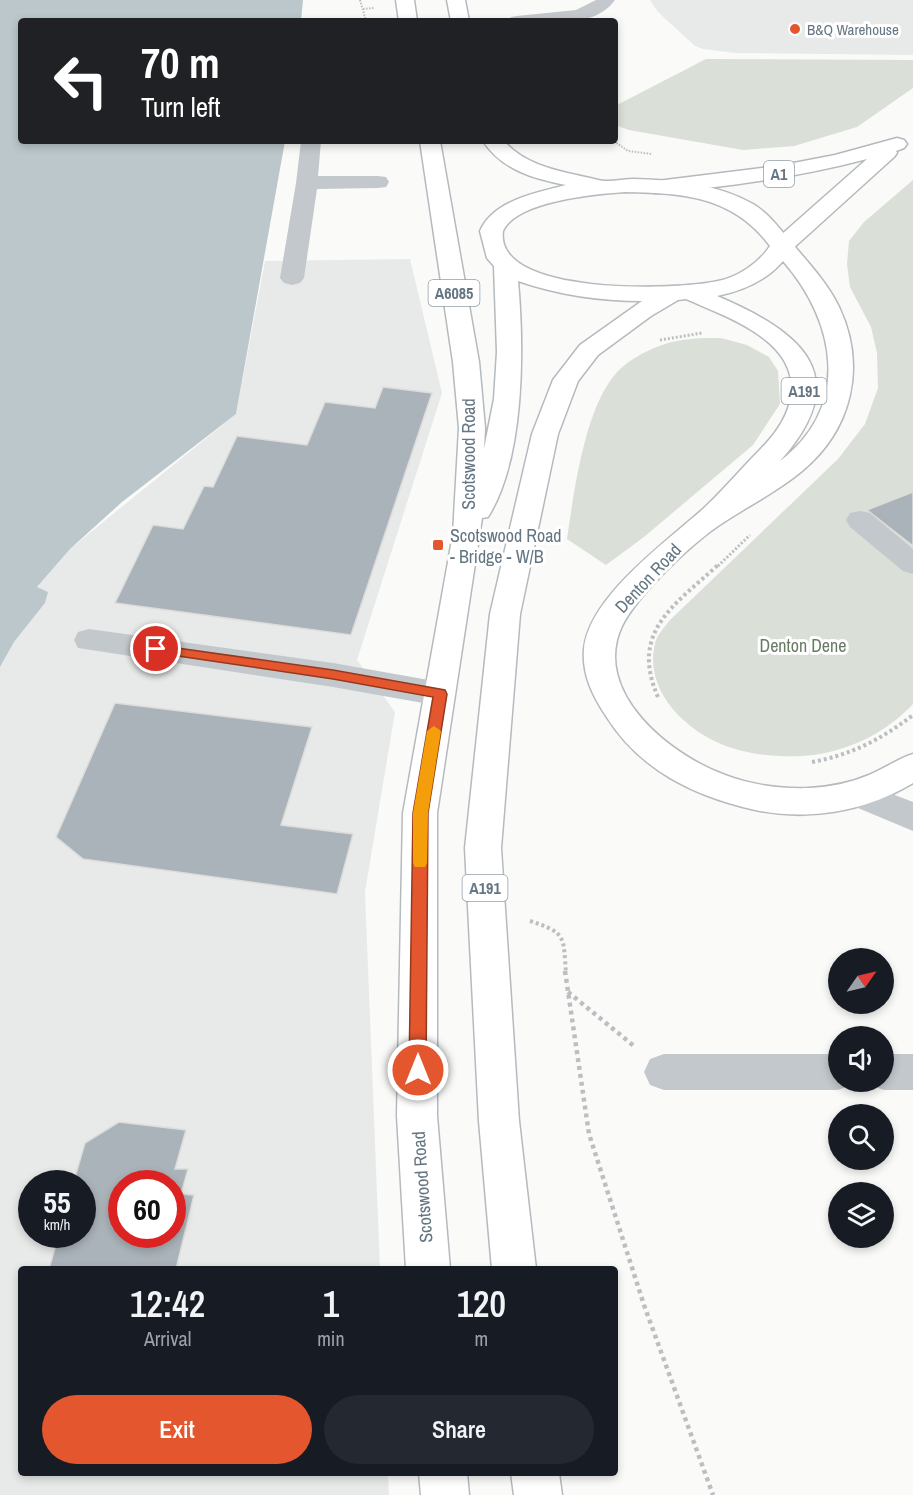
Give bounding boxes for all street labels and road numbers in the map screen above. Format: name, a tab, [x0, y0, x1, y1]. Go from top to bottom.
road number: A1	[764, 161, 794, 187]
road number: A6085	[428, 280, 480, 306]
road number: A191	[782, 378, 826, 404]
street label: Scotswood Road	[456, 398, 481, 510]
street label: Denton Road	[609, 538, 687, 618]
road number: A191	[462, 875, 508, 901]
street label: Scotswood Road	[406, 1130, 438, 1244]

